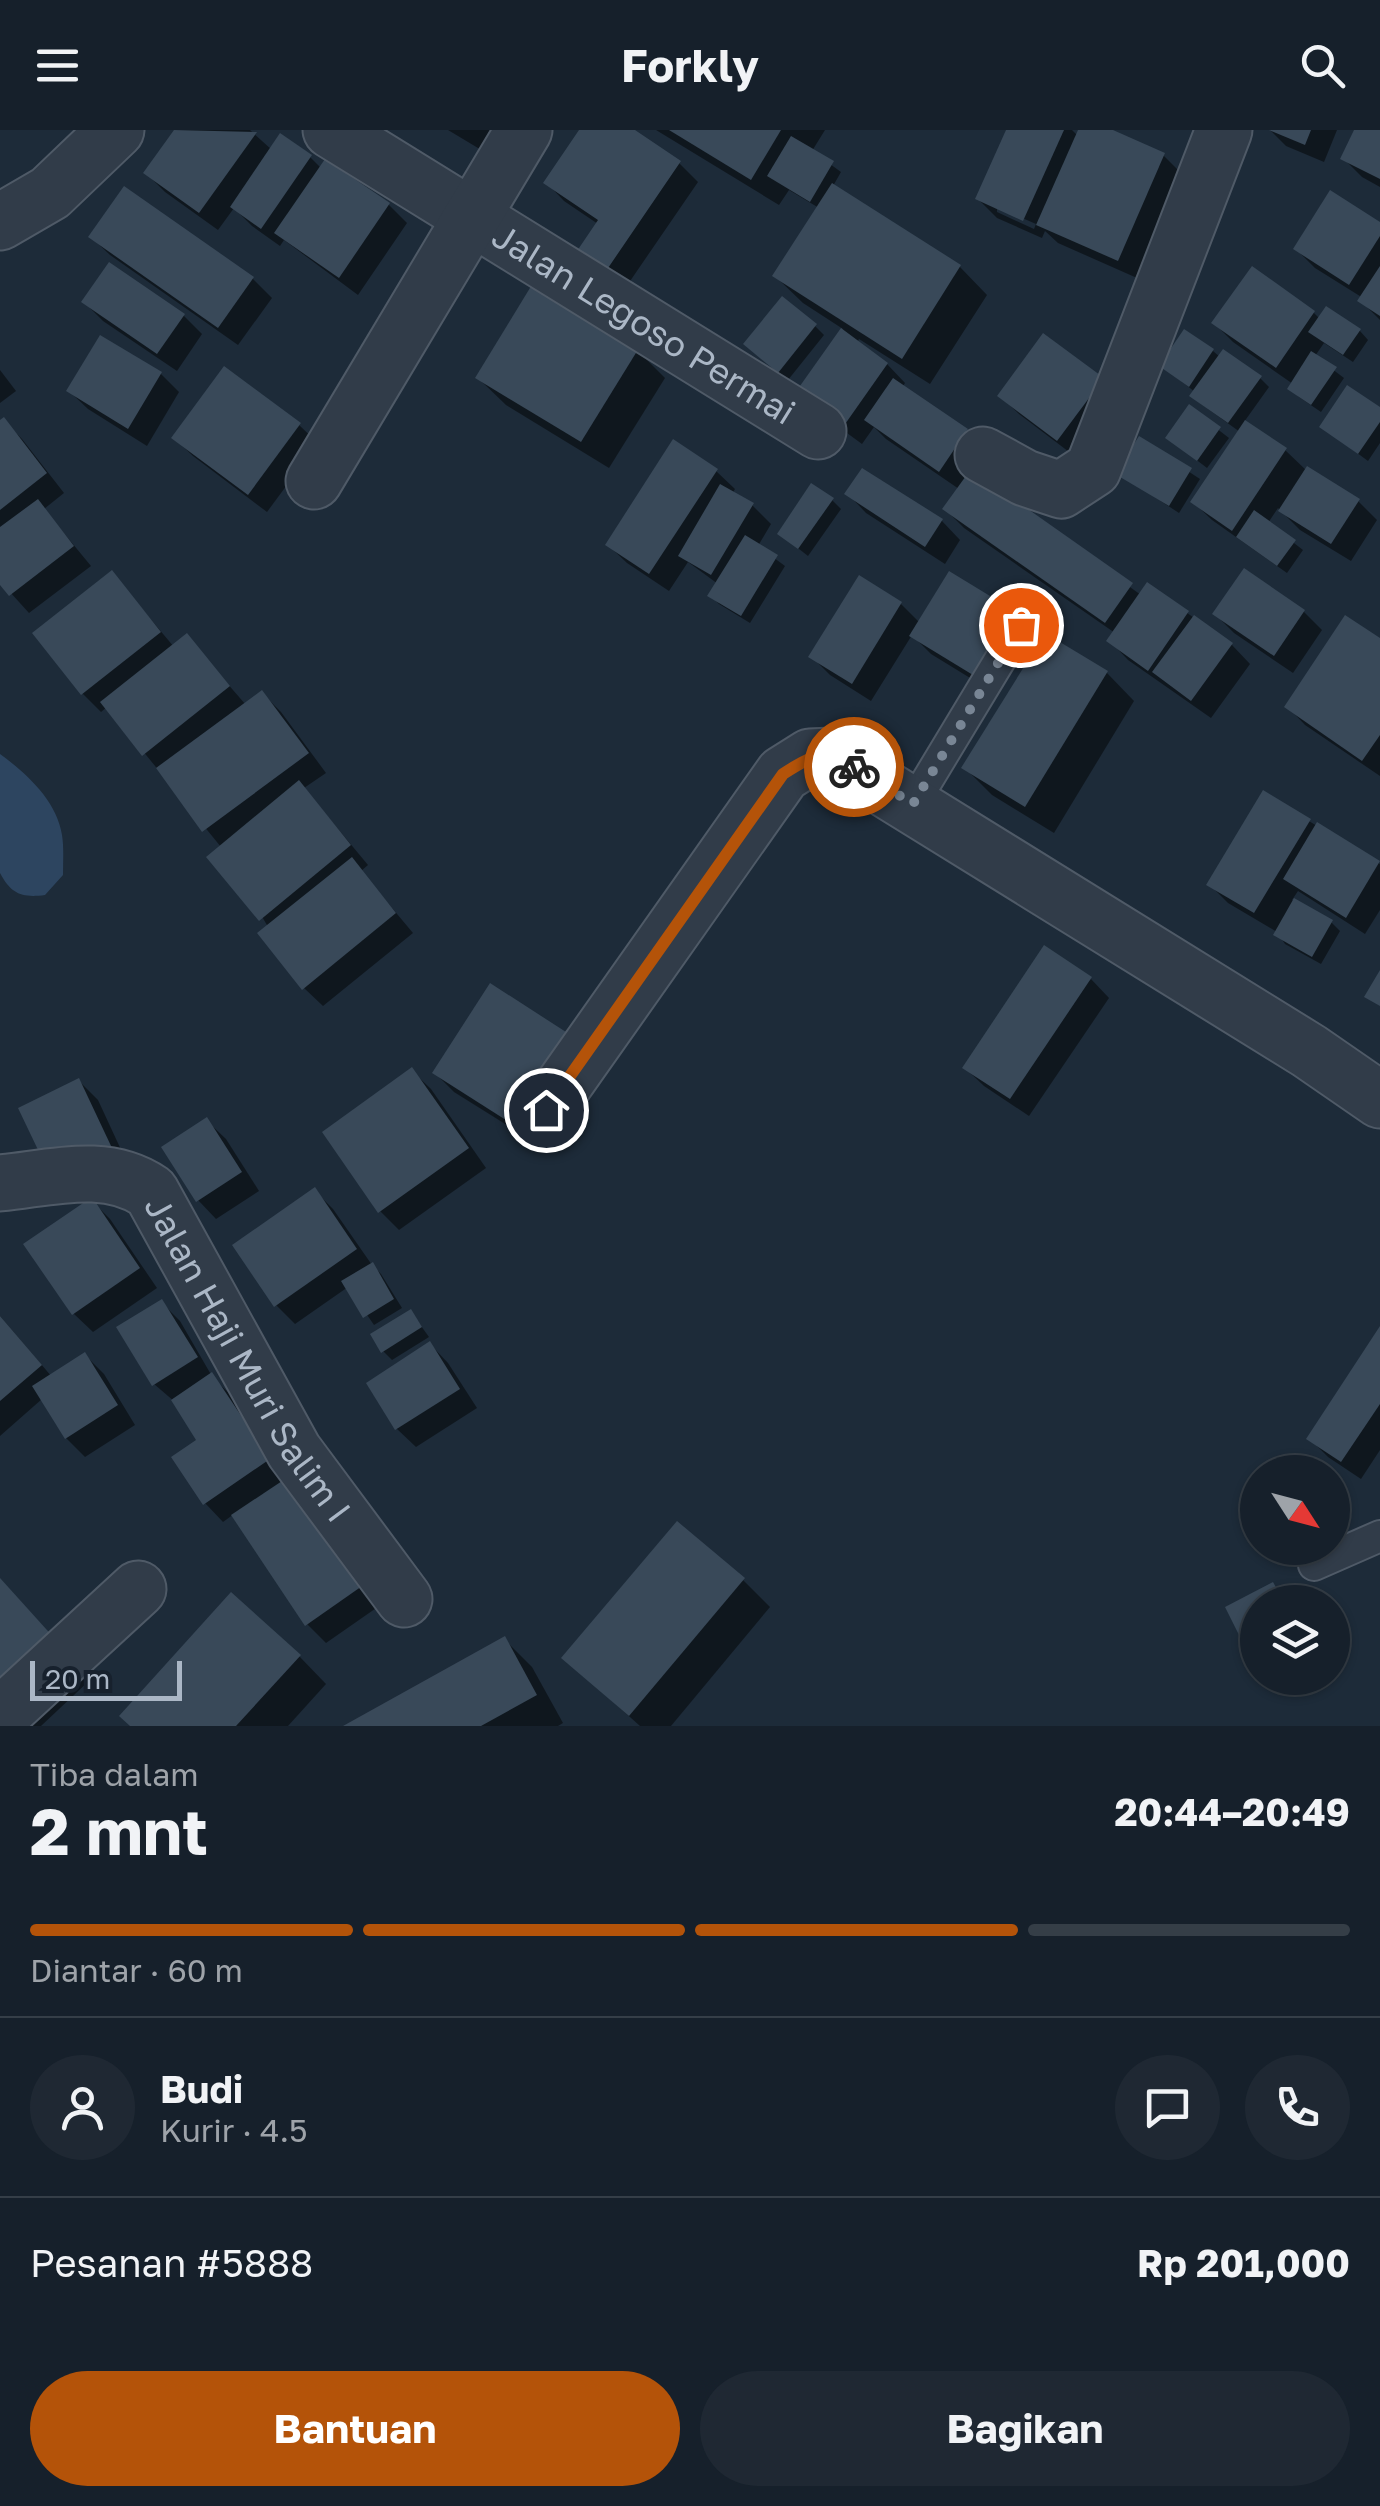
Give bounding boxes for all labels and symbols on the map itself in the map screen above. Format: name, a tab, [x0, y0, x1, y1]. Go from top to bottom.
street label: Jalan Legoso Permai	[485, 214, 803, 433]
pin	[979, 583, 1064, 668]
courier	[804, 717, 904, 817]
pin	[504, 1068, 589, 1153]
street label: Jalan Haji Muri Salim I	[136, 1188, 360, 1530]
north arrow	[1240, 1455, 1350, 1565]
scale bar	[30, 1656, 182, 1700]

